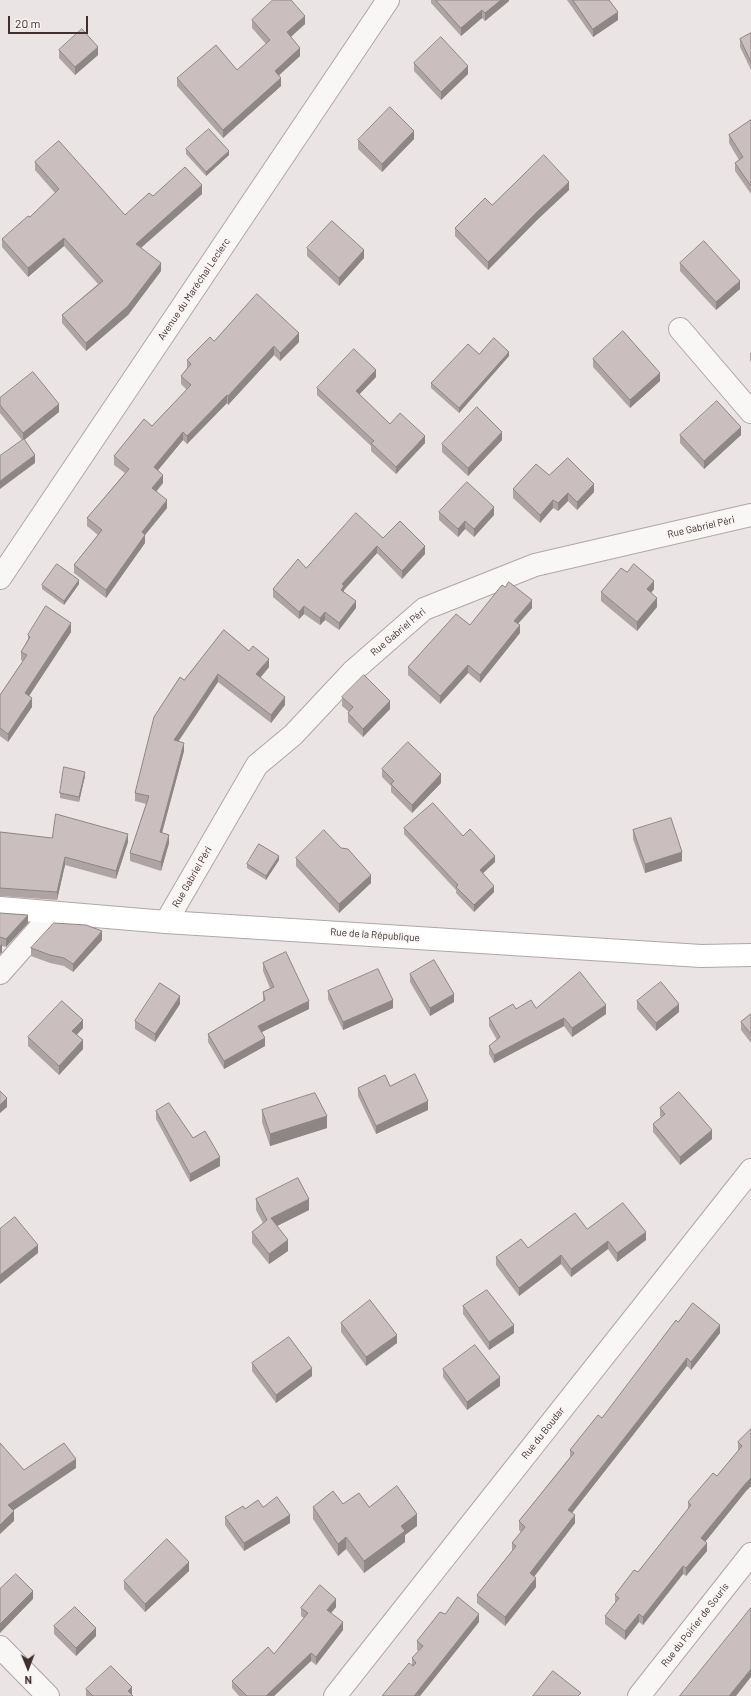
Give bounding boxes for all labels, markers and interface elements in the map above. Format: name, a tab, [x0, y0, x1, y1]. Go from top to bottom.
scale bar	[10, 8, 90, 34]
text: 20 m	[15, 16, 41, 30]
street label: Avenue du Maréchal Leclerc	[155, 236, 233, 342]
street label: Rue Gabriel Péri	[666, 513, 736, 541]
street label: Rue Gabriel Péri	[368, 605, 428, 659]
street label: Rue Gabriel Péri	[170, 844, 214, 910]
street label: Rue de la République	[330, 926, 420, 944]
street label: Rue du Boudar	[519, 1405, 567, 1461]
street label: Rue du Poirier de Souris	[659, 1581, 731, 1669]
north arrow	[8, 1648, 48, 1688]
text: N	[24, 1674, 32, 1687]

